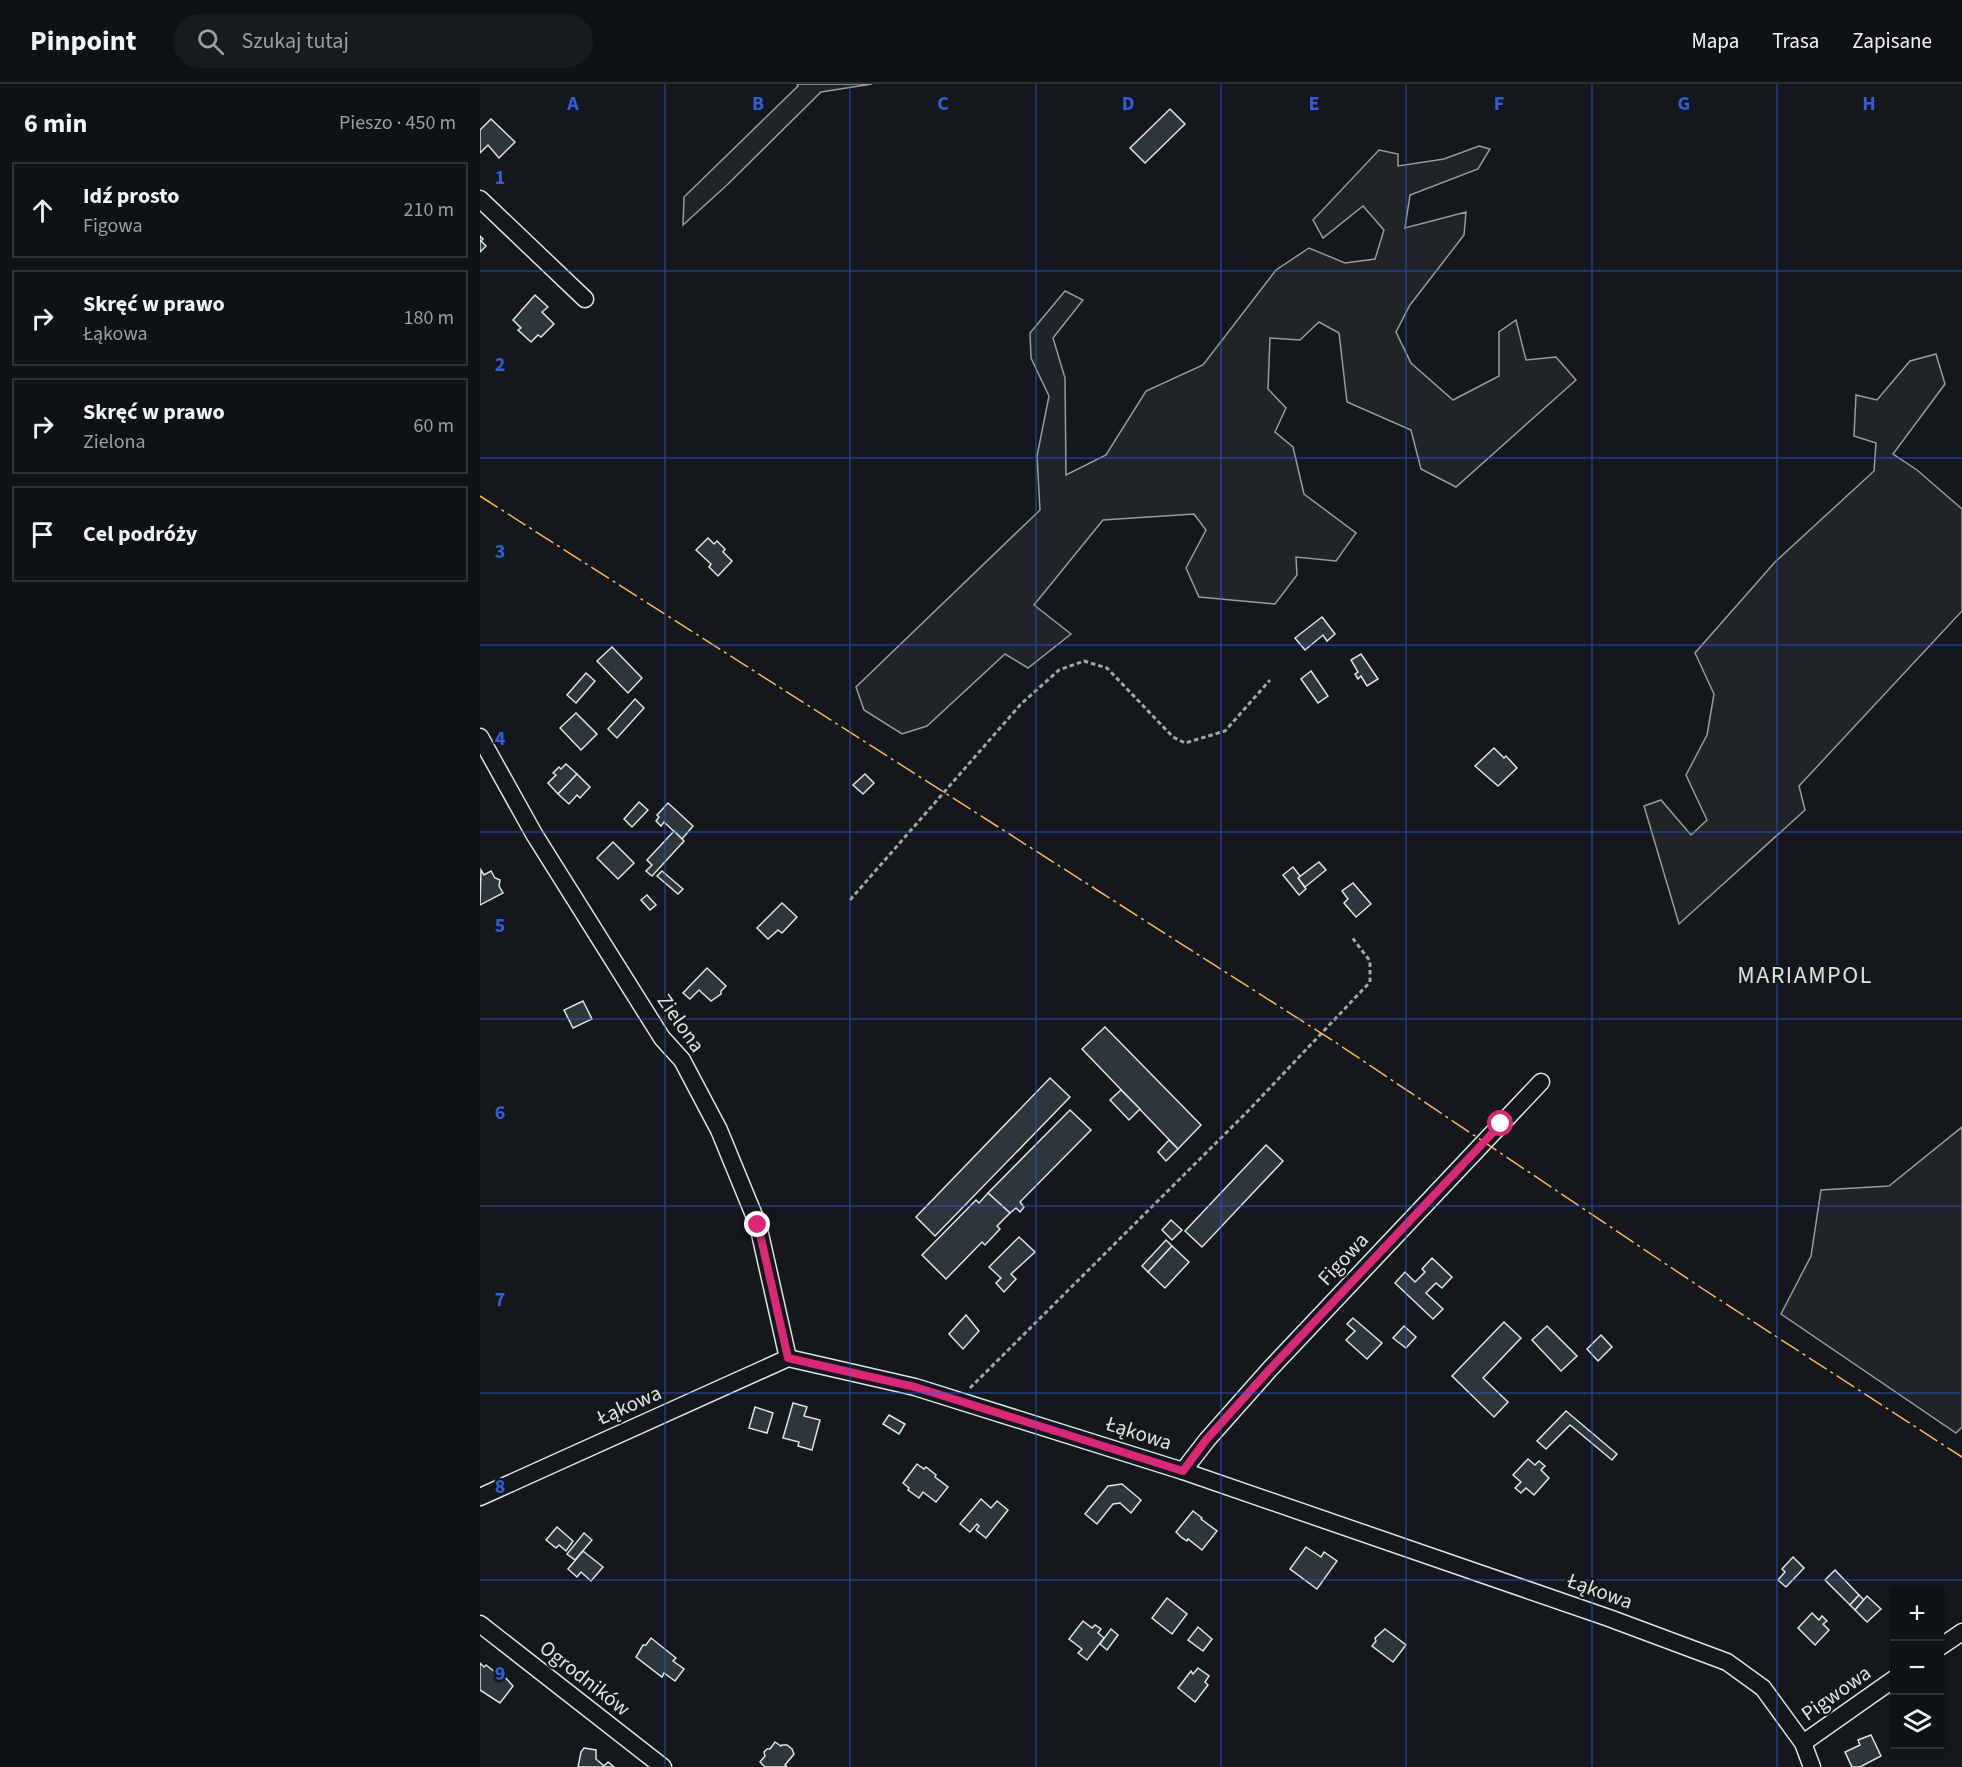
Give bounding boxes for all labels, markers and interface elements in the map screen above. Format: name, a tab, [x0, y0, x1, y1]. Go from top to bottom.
search box	[173, 14, 593, 68]
text: Pinpoint	[30, 21, 137, 61]
icon: search	[194, 25, 227, 58]
text: Szukaj tutaj	[242, 25, 349, 57]
text: Mapa	[1691, 26, 1739, 56]
text: Trasa	[1772, 26, 1819, 56]
text: Zapisane	[1852, 26, 1932, 56]
text: A	[566, 90, 579, 118]
text: B	[752, 90, 764, 118]
text: C	[937, 90, 949, 118]
text: D	[1122, 90, 1134, 118]
text: E	[1309, 90, 1319, 118]
text: F	[1494, 90, 1504, 118]
text: G	[1678, 90, 1690, 118]
text: H	[1862, 90, 1876, 118]
text: 6 min	[24, 105, 87, 142]
text: Pieszo · 450 m	[339, 109, 456, 137]
text: 1	[495, 164, 505, 192]
text: Idź prosto	[83, 180, 180, 212]
icon: ahead	[26, 194, 59, 227]
text: 210 m	[404, 196, 454, 224]
text: Figowa	[83, 212, 143, 240]
text: Skręć w prawo	[83, 288, 225, 320]
icon: right	[26, 302, 59, 335]
text: 180 m	[404, 304, 454, 332]
text: Łąkowa	[83, 320, 148, 348]
text: 2	[495, 351, 505, 379]
text: Skręć w prawo	[83, 396, 225, 428]
icon: right	[26, 410, 59, 443]
text: 60 m	[414, 412, 454, 440]
text: Zielona	[83, 428, 146, 456]
icon: arrive	[26, 518, 59, 551]
text: Cel podróży	[83, 518, 197, 550]
text: 3	[495, 538, 505, 566]
text: 4	[495, 725, 506, 753]
text: 5	[495, 912, 505, 940]
district label: MARIAMPOL	[1737, 958, 1873, 993]
street label: Zielona	[650, 987, 712, 1059]
text: 6	[495, 1099, 505, 1127]
route start	[1487, 1110, 1513, 1136]
route end	[744, 1211, 770, 1237]
street label: Figowa	[1311, 1226, 1375, 1292]
text: 7	[495, 1286, 505, 1314]
street label: Łąkowa	[591, 1377, 666, 1433]
street label: Łąkowa	[1101, 1408, 1176, 1458]
text: 8	[495, 1473, 505, 1501]
street label: Łąkowa	[1562, 1565, 1637, 1617]
map controls	[1890, 1587, 1944, 1749]
button: +	[1890, 1587, 1944, 1641]
street label: Ogrodników	[533, 1633, 637, 1723]
button: −	[1890, 1641, 1944, 1695]
street label: Pigwowa	[1795, 1658, 1877, 1728]
text: 9	[495, 1660, 505, 1688]
button: layers	[1890, 1695, 1944, 1749]

